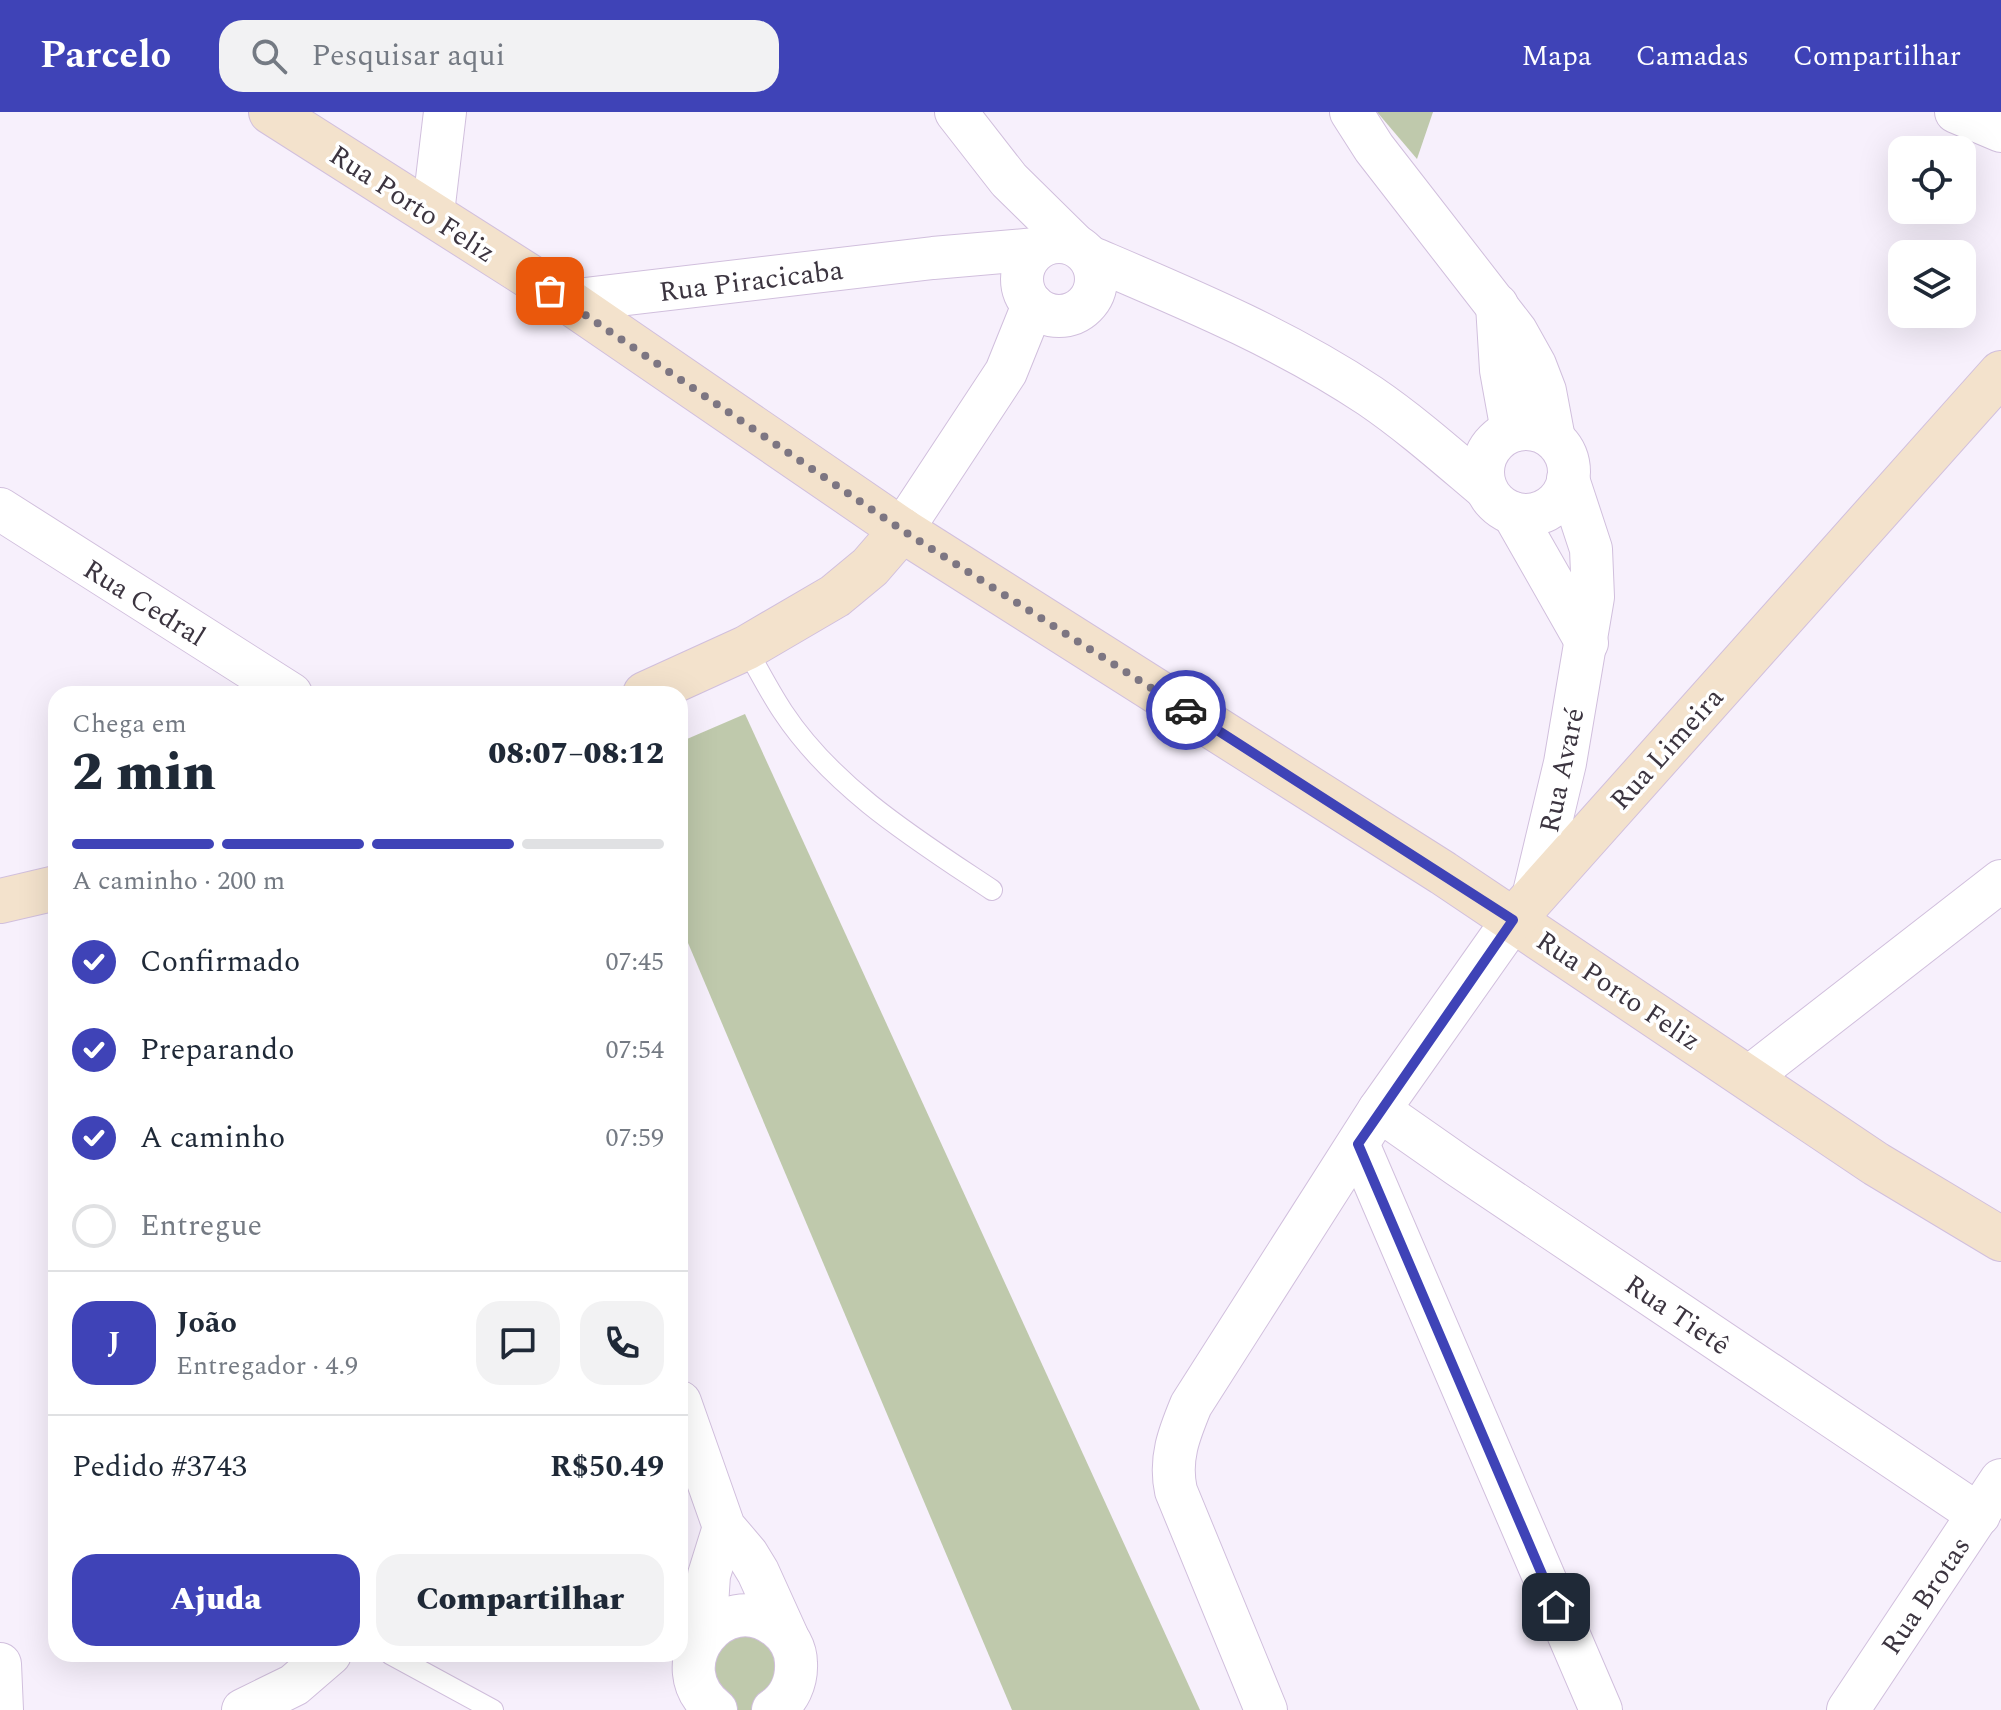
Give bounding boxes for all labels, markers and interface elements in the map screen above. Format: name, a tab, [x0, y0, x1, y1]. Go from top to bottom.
search box	[219, 20, 779, 92]
text: Parcelo	[40, 27, 171, 85]
text: Pesquisar aqui	[311, 33, 505, 79]
icon: search	[247, 34, 291, 78]
text: Mapa	[1521, 35, 1592, 78]
text: Camadas	[1636, 35, 1749, 78]
text: Compartilhar	[1793, 35, 1961, 78]
street label: Rua Porto Feliz	[320, 134, 504, 274]
map controls	[1888, 136, 1976, 328]
button: locate	[1888, 136, 1976, 224]
button: layers	[1888, 240, 1976, 328]
street label: Rua Piracicaba	[657, 249, 846, 314]
pin	[516, 257, 584, 325]
icon: bag	[528, 269, 572, 313]
street label: Rua Cedral	[74, 549, 214, 658]
courier	[1146, 670, 1226, 750]
street label: Rua Limeira	[1600, 678, 1734, 820]
icon: car	[1164, 688, 1208, 732]
text: Chega em	[72, 704, 187, 744]
street label: Rua Avaré	[1528, 704, 1597, 837]
text: 08:07–08:12	[488, 731, 664, 777]
text: 2 min	[72, 734, 216, 813]
text: A caminho · 200 m	[72, 861, 285, 901]
street label: Rua Porto Feliz	[1527, 920, 1709, 1062]
text: Confirmado	[140, 939, 300, 985]
icon: check	[72, 940, 116, 984]
text: 07:45	[605, 942, 664, 982]
text: Preparando	[140, 1027, 294, 1073]
icon: check	[72, 1028, 116, 1072]
text: 07:54	[605, 1030, 664, 1070]
text: A caminho	[140, 1115, 285, 1161]
icon: check	[72, 1116, 116, 1160]
text: 07:59	[605, 1118, 664, 1158]
text: Entregue	[140, 1203, 262, 1249]
street label: Rua Tietê	[1616, 1264, 1739, 1366]
text: João	[176, 1300, 237, 1346]
button: chat	[476, 1301, 560, 1385]
button: phone	[580, 1301, 664, 1385]
text: J	[108, 1320, 120, 1366]
text: Entregador · 4.9	[176, 1346, 358, 1386]
text: Pedido #3743	[72, 1444, 247, 1490]
text: R$50.49	[550, 1444, 664, 1490]
street label: Rua Brotas	[1871, 1528, 1982, 1664]
button: Ajuda	[72, 1554, 360, 1646]
button: Compartilhar	[376, 1554, 664, 1646]
pin	[1522, 1573, 1590, 1641]
icon: home	[1534, 1585, 1578, 1629]

